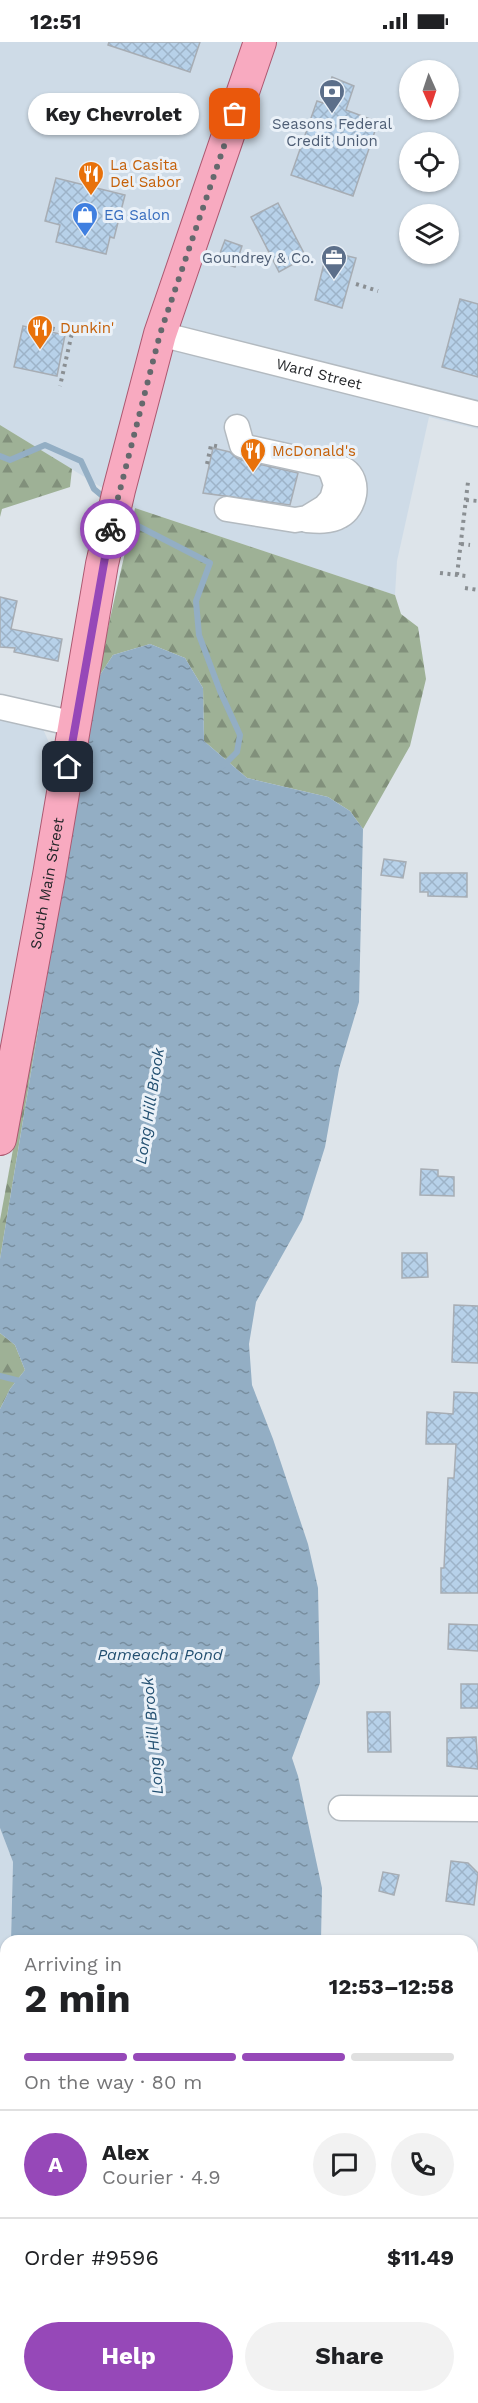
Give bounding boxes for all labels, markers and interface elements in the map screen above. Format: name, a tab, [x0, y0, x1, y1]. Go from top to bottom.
text: 12:51	[30, 9, 82, 34]
north arrow	[399, 60, 459, 120]
map controls	[399, 60, 459, 264]
bank icon: Seasons Federal Credit Union	[317, 77, 347, 115]
pin	[209, 88, 260, 139]
callout: Key Chevrolet	[28, 93, 199, 135]
icon: bag	[218, 97, 251, 130]
text: Key Chevrolet	[45, 102, 182, 126]
place label: Seasons Federal Credit Union	[272, 115, 392, 150]
button: locate	[399, 132, 459, 192]
place label: La Casita Del Sabor	[110, 156, 181, 191]
restaurant icon: La Casita Del Sabor	[76, 159, 106, 197]
shop icon: EG Salon	[70, 200, 100, 238]
button: layers	[399, 204, 459, 264]
place label: EG Salon	[104, 206, 170, 224]
office icon: Goundrey & Co.	[319, 243, 349, 281]
place label: Goundrey & Co.	[202, 249, 314, 267]
restaurant icon: Dunkin'	[25, 313, 55, 351]
place label: Dunkin'	[60, 319, 114, 337]
street label: Ward Street	[274, 355, 365, 394]
restaurant icon: McDonald's	[238, 436, 268, 474]
place label: McDonald's	[272, 442, 356, 460]
courier	[80, 499, 140, 559]
icon: bike	[94, 513, 127, 546]
pin	[42, 741, 93, 792]
icon: home	[51, 750, 84, 783]
street label: South Main Street	[26, 815, 68, 951]
water label: Long Hill Brook	[131, 1045, 168, 1166]
water label: Pameacha Pond	[97, 1645, 224, 1664]
water label: Long Hill Brook	[138, 1675, 167, 1795]
text: Arriving in	[24, 1952, 122, 1976]
text: 12:53–12:58	[329, 1974, 454, 1999]
text: 2 min	[24, 1976, 131, 2021]
text: On the way · 80 m	[24, 2070, 202, 2094]
button: chat	[313, 2133, 376, 2196]
button: phone	[391, 2133, 454, 2196]
text: Alex	[102, 2140, 149, 2165]
text: A	[48, 2152, 63, 2177]
text: Courier · 4.9	[102, 2165, 221, 2189]
text: Order #9596	[24, 2245, 159, 2270]
text: $11.49	[387, 2245, 454, 2270]
button: Help	[24, 2322, 233, 2391]
button: Share	[245, 2322, 454, 2391]

